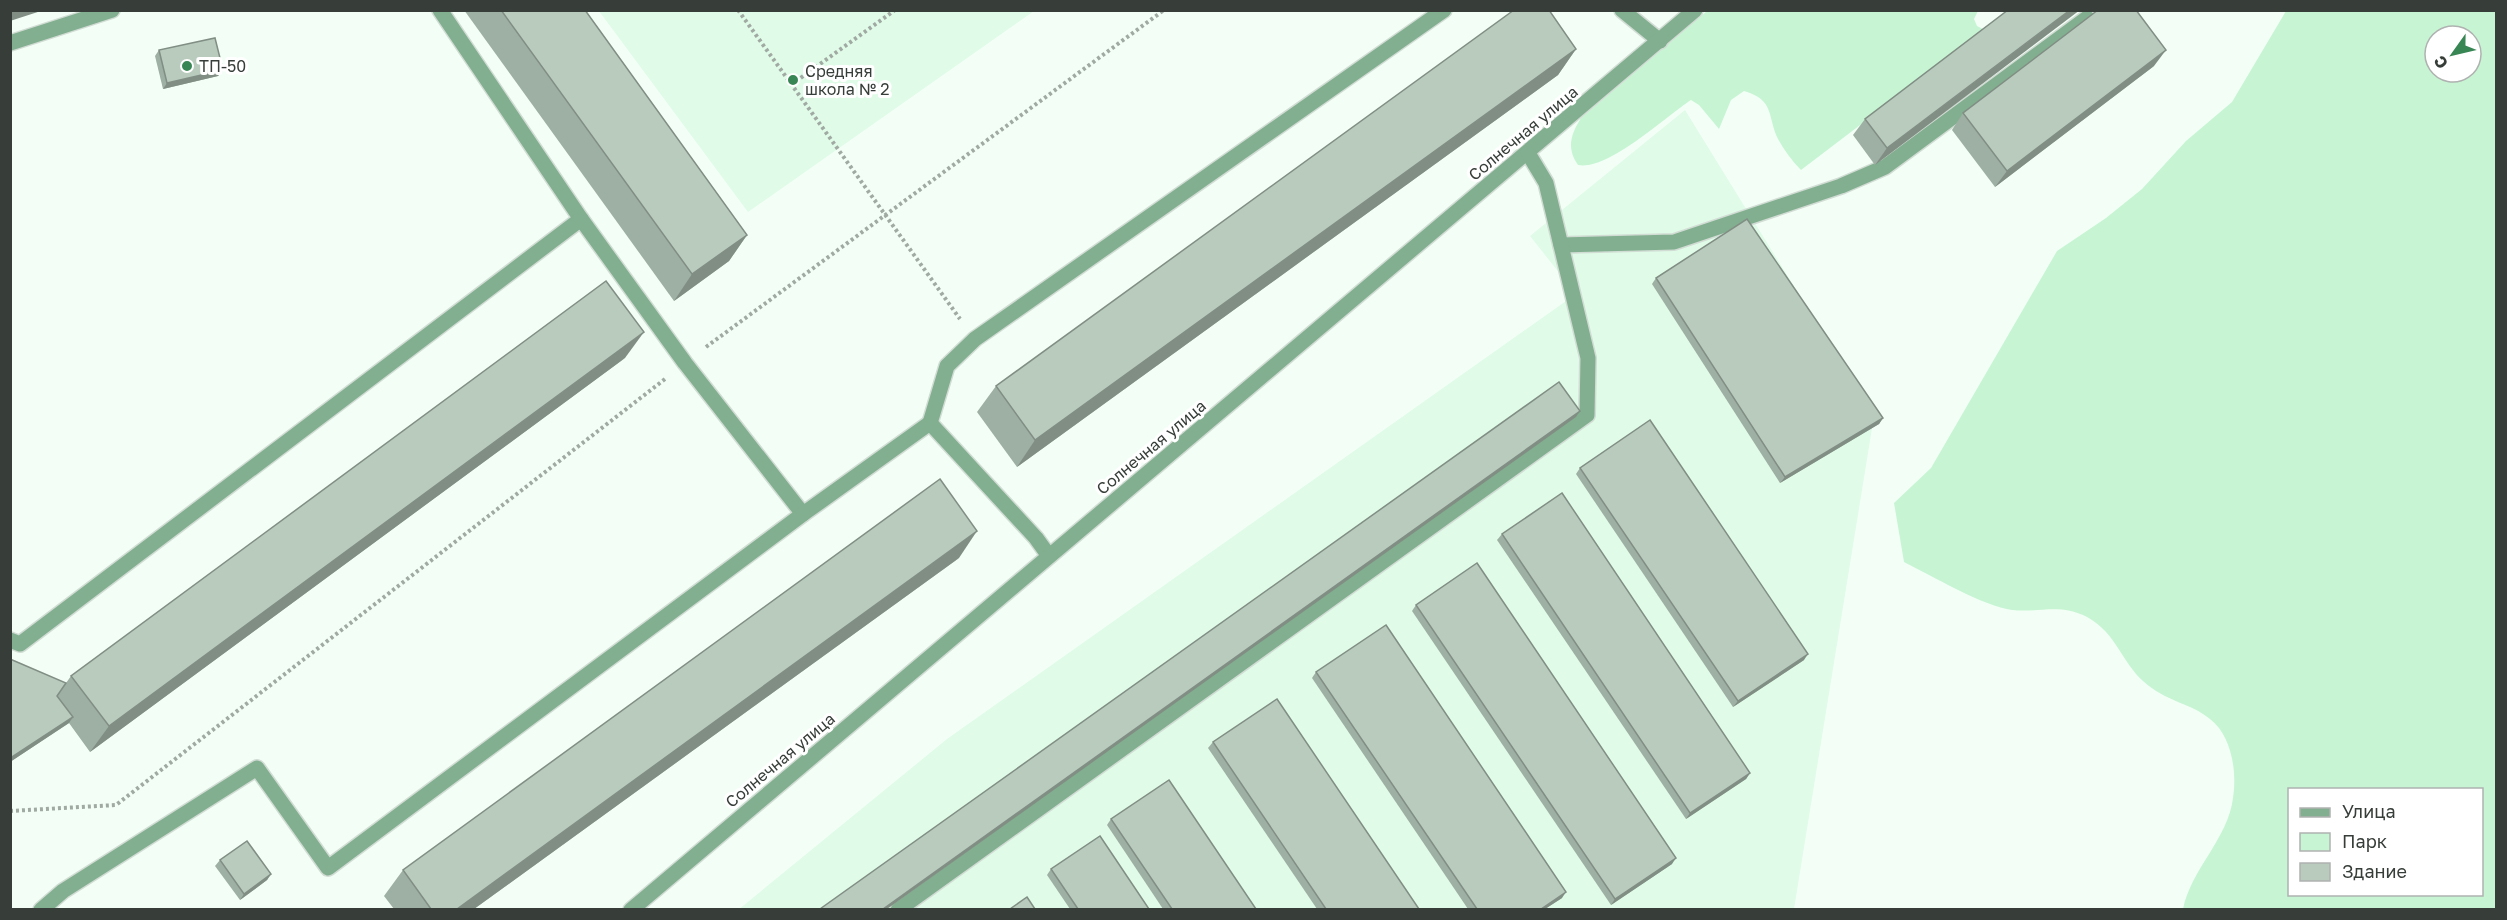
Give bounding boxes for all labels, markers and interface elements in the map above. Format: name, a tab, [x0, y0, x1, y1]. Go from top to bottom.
north arrow	[2423, 24, 2483, 84]
text: С	[2429, 52, 2452, 73]
place label: ТП-50	[199, 56, 246, 76]
marker: ТП-50	[180, 59, 194, 73]
place label: Средняя школа № 2	[805, 61, 889, 99]
marker: Средняя школа № 2	[786, 73, 800, 87]
street label: Солнечная улица	[1464, 81, 1582, 185]
street label: Солнечная улица	[1092, 395, 1210, 499]
street label: Солнечная улица	[721, 708, 839, 812]
legend	[2288, 788, 2483, 896]
text: Улица	[2342, 800, 2396, 822]
text: Парк	[2342, 830, 2387, 852]
text: Здание	[2342, 860, 2407, 882]

